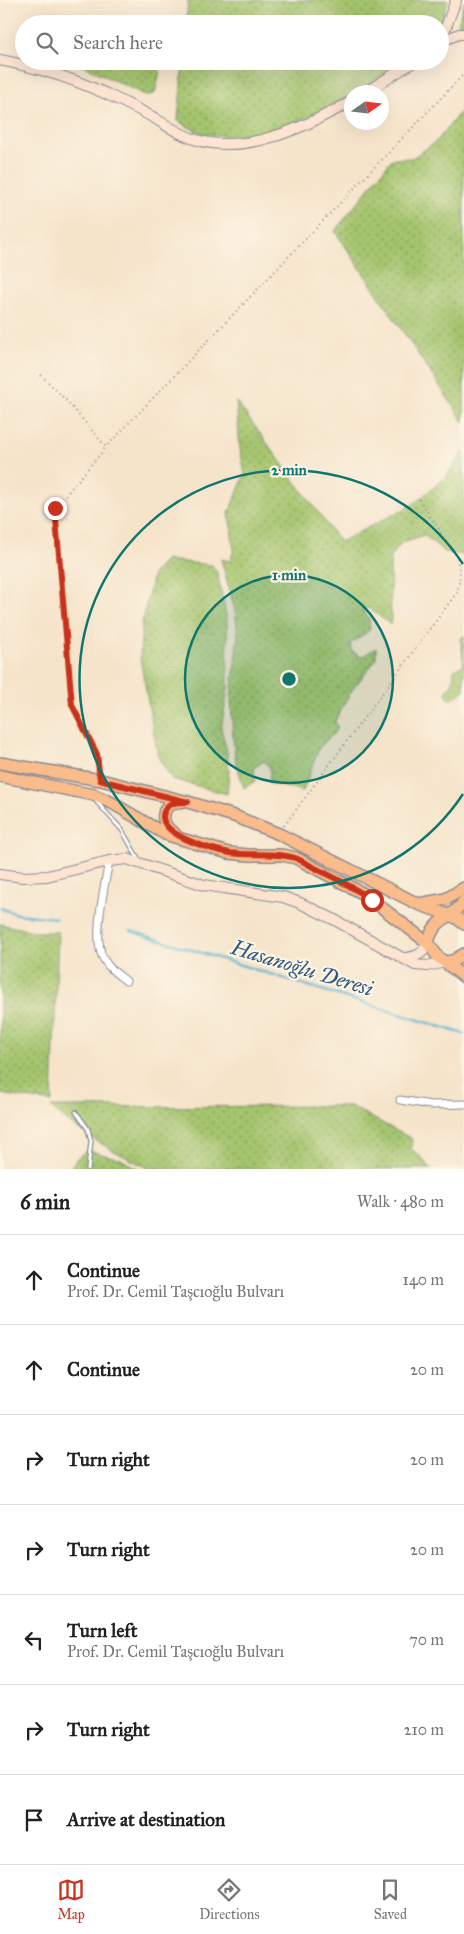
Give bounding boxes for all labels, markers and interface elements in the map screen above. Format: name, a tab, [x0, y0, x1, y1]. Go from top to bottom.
search box	[15, 15, 449, 70]
icon: search	[33, 29, 61, 57]
text: Search here	[73, 31, 163, 54]
north arrow	[344, 85, 389, 130]
text: 2 min	[271, 461, 308, 479]
route end	[44, 497, 67, 520]
text: 1 min	[272, 566, 307, 584]
centre of rings	[280, 670, 298, 688]
route start	[361, 889, 384, 912]
water label: Hasanoğlu Deresi	[227, 934, 376, 1002]
text: 6 min	[20, 1189, 70, 1215]
text: Walk · 480 m	[357, 1192, 444, 1211]
text: Continue	[67, 1259, 140, 1282]
icon: ahead	[20, 1266, 48, 1294]
text: 140 m	[403, 1270, 444, 1289]
text: Prof. Dr. Cemil Taşcıoğlu Bulvarı	[67, 1282, 284, 1301]
icon: ahead	[20, 1356, 48, 1384]
text: Continue	[67, 1358, 140, 1381]
text: 20 m	[410, 1360, 444, 1379]
icon: right	[20, 1446, 48, 1474]
text: Turn right	[67, 1448, 150, 1471]
text: 20 m	[410, 1450, 444, 1469]
icon: right	[20, 1536, 48, 1564]
text: Turn right	[67, 1538, 150, 1561]
text: 20 m	[410, 1540, 444, 1559]
text: Turn left	[67, 1619, 137, 1642]
icon: left	[20, 1626, 48, 1654]
text: 70 m	[409, 1630, 444, 1649]
text: Prof. Dr. Cemil Taşcıoğlu Bulvarı	[67, 1642, 284, 1661]
icon: right	[20, 1716, 48, 1744]
text: Turn right	[67, 1718, 150, 1741]
text: 210 m	[404, 1720, 444, 1739]
icon: arrive	[20, 1806, 48, 1834]
text: Arrive at destination	[67, 1808, 225, 1831]
tab: Map	[57, 1876, 85, 1923]
tab: Directions	[199, 1876, 260, 1923]
tab: Saved	[374, 1876, 407, 1923]

